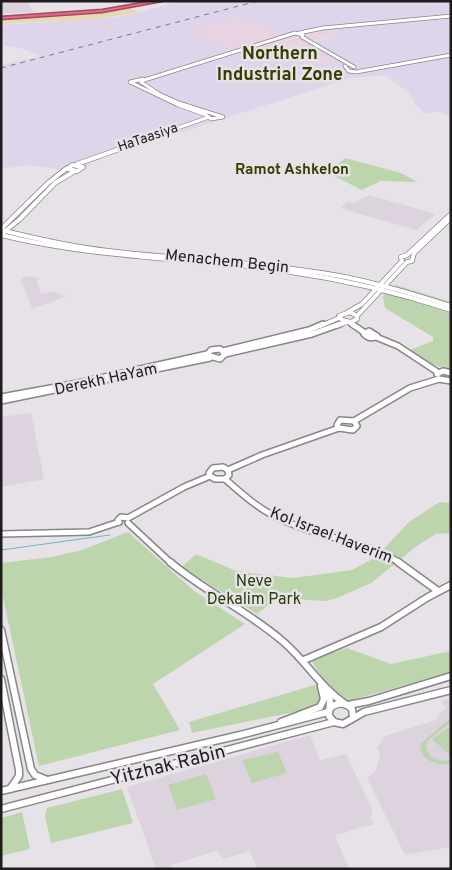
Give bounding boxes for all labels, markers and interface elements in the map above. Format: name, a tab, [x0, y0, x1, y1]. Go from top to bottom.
district label: Northern Industrial Zone	[217, 43, 343, 87]
street label: HaTaasiya	[116, 120, 180, 156]
district label: Ramot Ashkelon	[235, 161, 349, 180]
street label: Menachem Begin	[164, 246, 290, 278]
street label: Derekh HaYam	[53, 359, 159, 401]
street label: Kol Israel Haverim	[267, 503, 395, 569]
park label: Neve Dekalim Park	[207, 572, 301, 610]
street label: Yitzhak Rabin	[108, 740, 228, 792]

